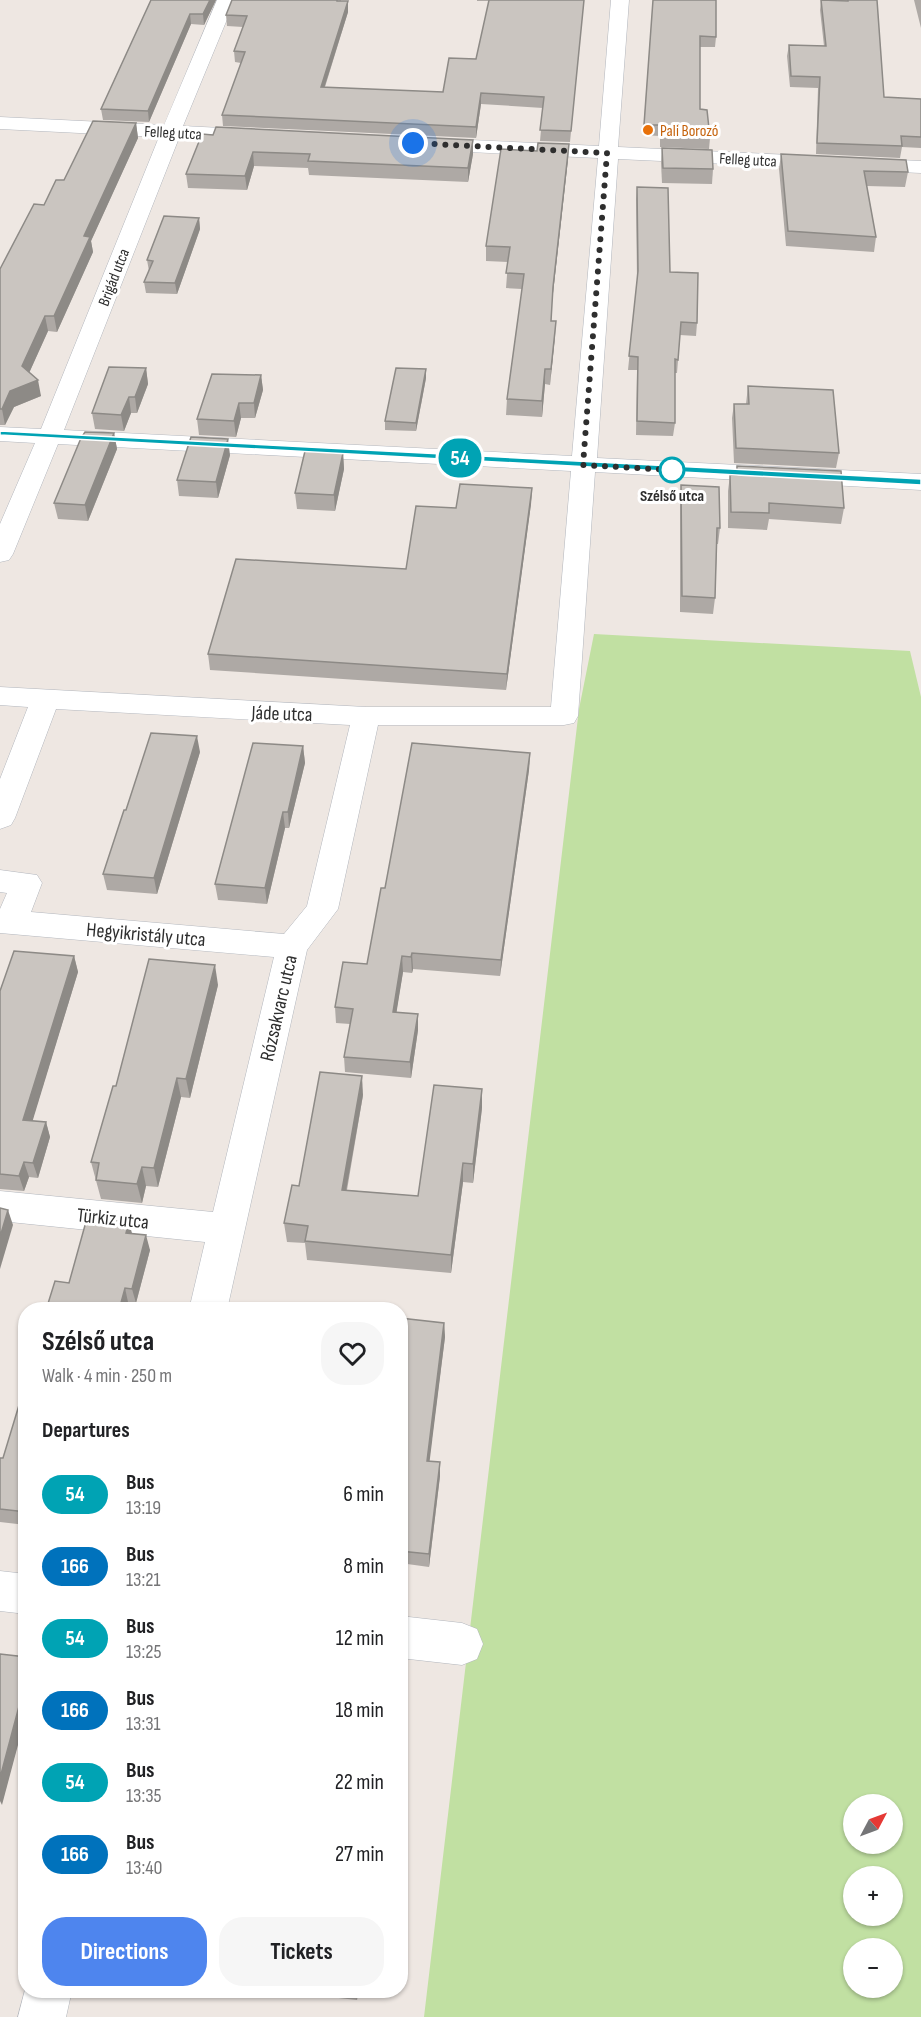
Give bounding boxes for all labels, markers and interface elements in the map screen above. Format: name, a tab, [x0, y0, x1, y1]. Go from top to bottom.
place label: Pali Borozó	[660, 122, 718, 141]
street label: Felleg utca	[144, 123, 202, 144]
marker: Pali Borozó	[641, 123, 655, 137]
your location	[398, 128, 428, 158]
street label: Felleg utca	[719, 150, 777, 171]
street label: Brigád utca	[95, 246, 134, 309]
line badge: 54	[433, 438, 487, 478]
text: 54	[450, 446, 470, 471]
marker: Szélső utca	[659, 457, 685, 483]
place label: Szélső utca	[640, 487, 704, 506]
street label: Jáde utca	[250, 701, 313, 727]
street label: Hegyikristály utca	[85, 918, 207, 952]
street label: Rózsakvarc utca	[255, 953, 303, 1064]
street label: Türkiz utca	[76, 1203, 150, 1235]
button: heart	[321, 1322, 384, 1385]
text: Szélső utca	[42, 1325, 154, 1358]
text: Walk · 4 min · 250 m	[42, 1364, 172, 1388]
text: Departures	[42, 1417, 130, 1444]
text: Bus	[126, 1469, 155, 1496]
text: 6 min	[343, 1481, 384, 1508]
text: 54	[65, 1482, 85, 1507]
text: 13:19	[126, 1496, 161, 1520]
text: Bus	[126, 1541, 155, 1568]
text: 8 min	[343, 1553, 384, 1580]
text: 166	[61, 1554, 89, 1579]
text: 13:21	[126, 1568, 160, 1592]
text: Bus	[126, 1613, 155, 1640]
text: 12 min	[336, 1625, 384, 1652]
text: 54	[65, 1626, 85, 1651]
text: 13:25	[126, 1640, 161, 1664]
text: Bus	[126, 1685, 155, 1712]
text: 18 min	[336, 1697, 384, 1724]
text: 166	[61, 1698, 89, 1723]
text: 13:31	[126, 1712, 161, 1736]
text: Bus	[126, 1757, 155, 1784]
text: 22 min	[335, 1769, 384, 1796]
text: 54	[65, 1770, 85, 1795]
text: 13:35	[126, 1784, 162, 1808]
north arrow	[843, 1794, 903, 1854]
map controls	[843, 1794, 903, 1998]
text: Bus	[126, 1829, 155, 1856]
text: 27 min	[335, 1841, 384, 1868]
text: 166	[61, 1842, 89, 1867]
text: 13:40	[126, 1856, 162, 1880]
button: +	[843, 1866, 903, 1926]
button: Directions	[42, 1917, 207, 1986]
button: Tickets	[219, 1917, 384, 1986]
button: −	[843, 1938, 903, 1998]

